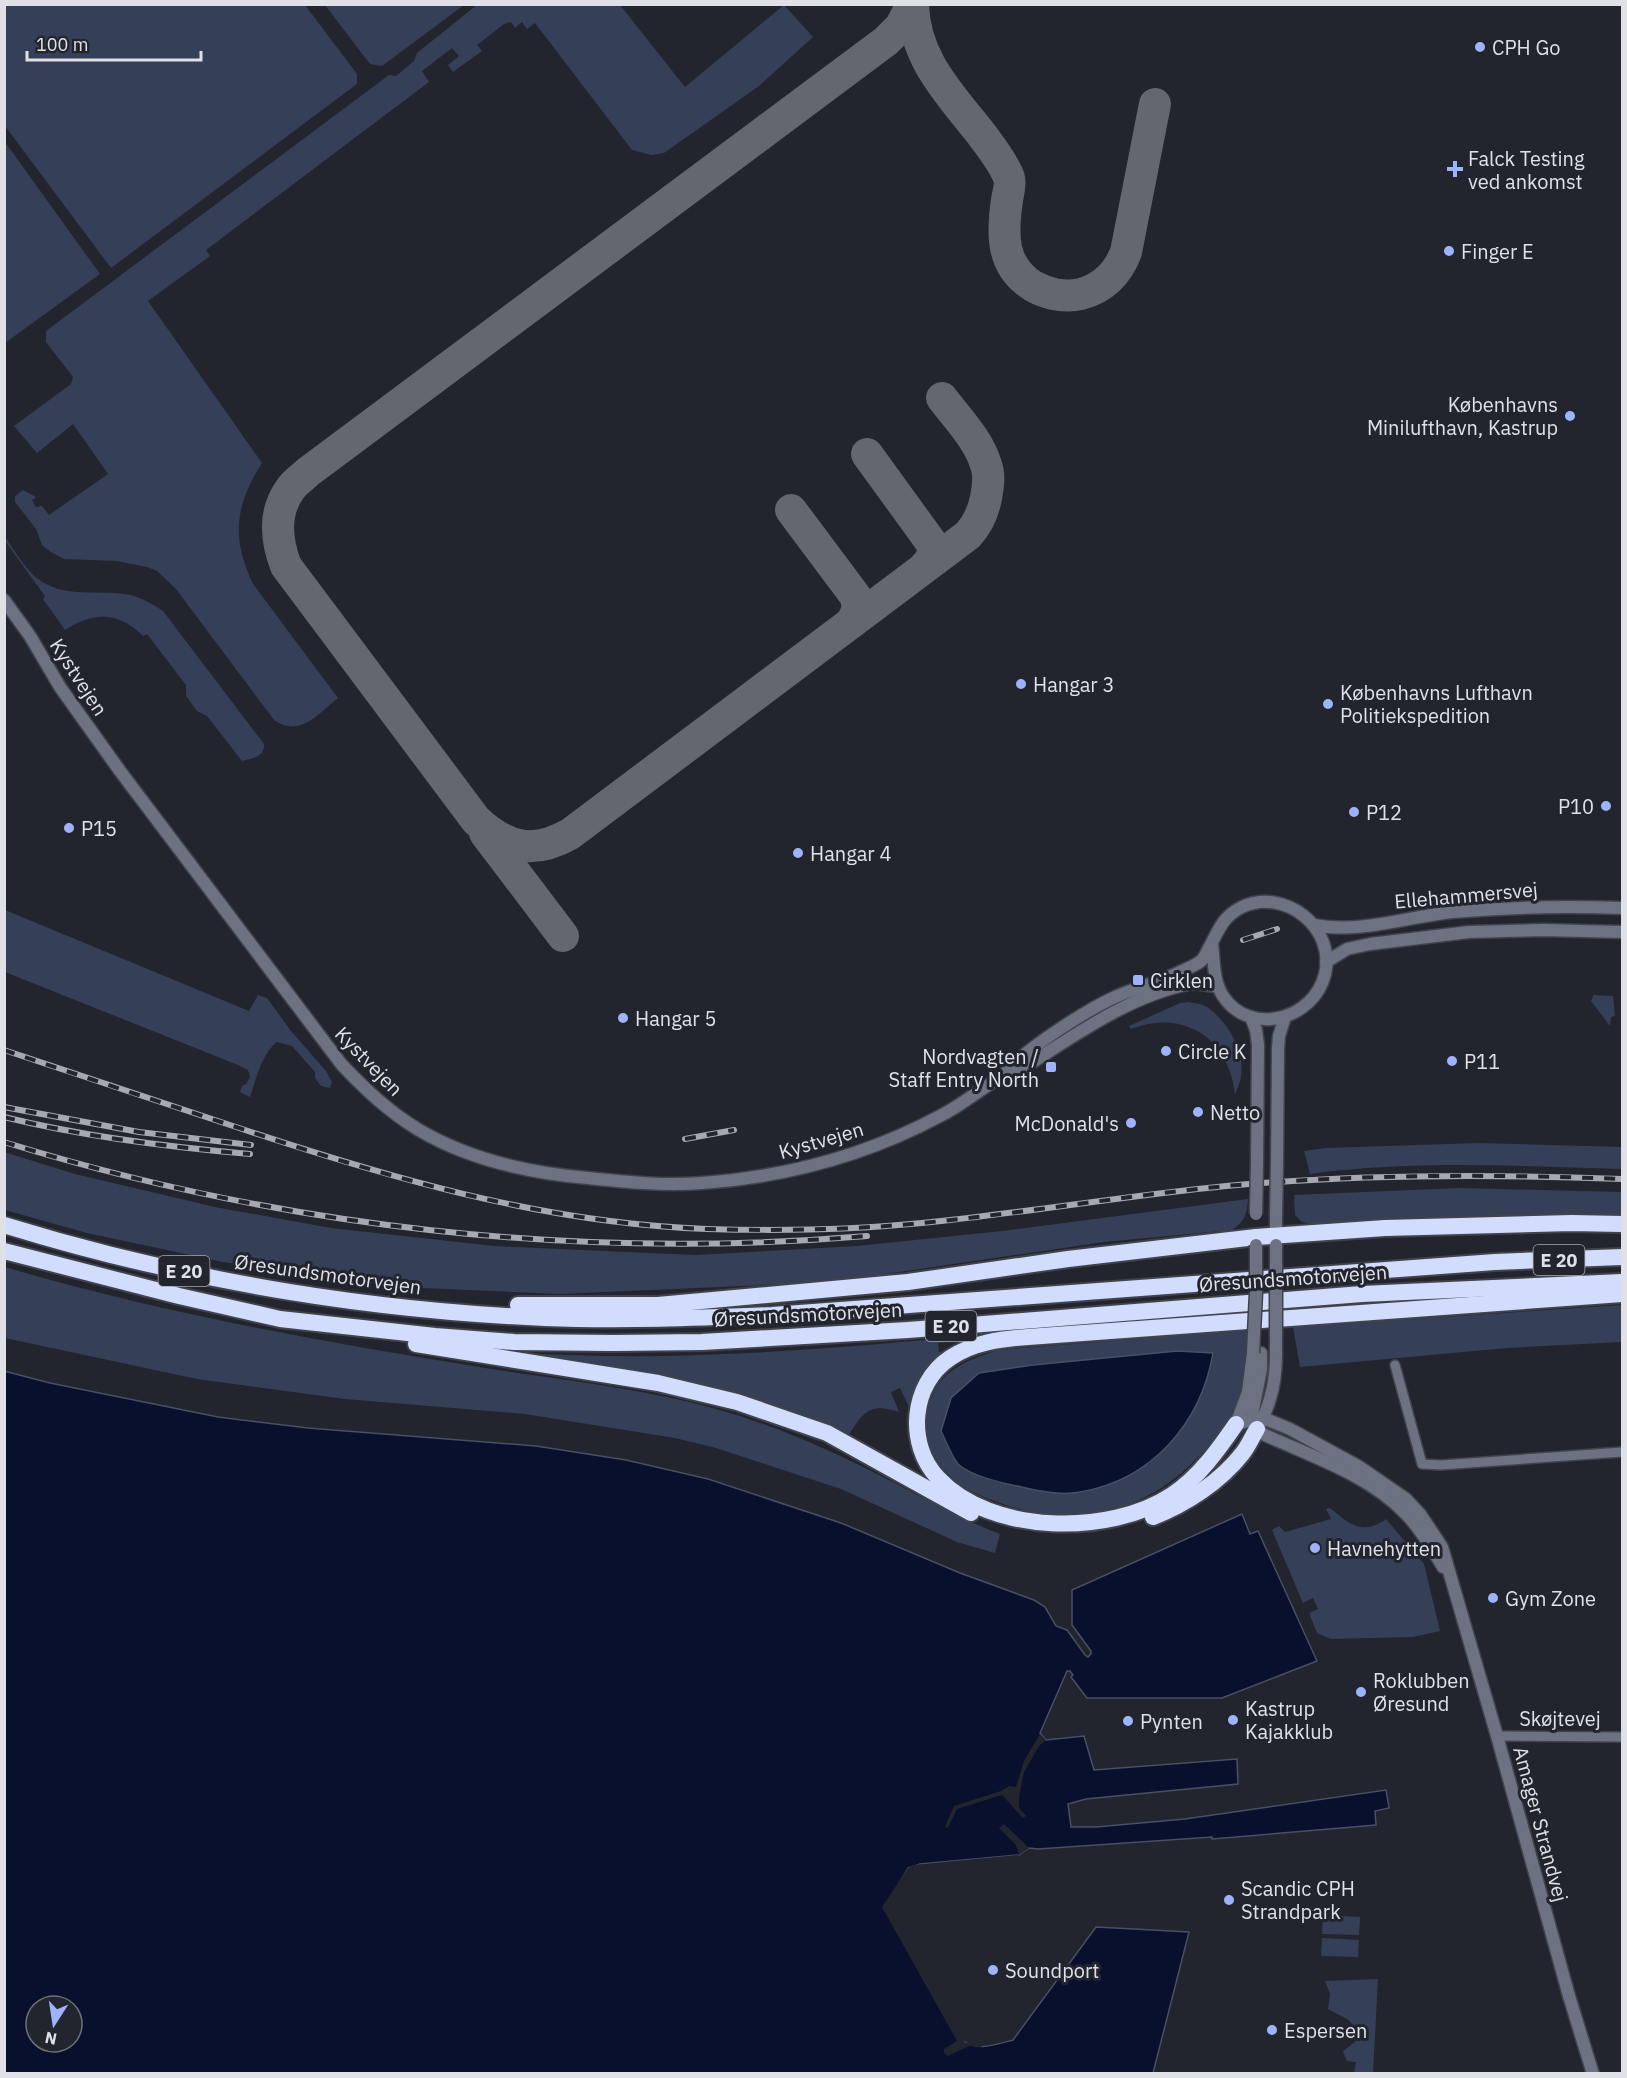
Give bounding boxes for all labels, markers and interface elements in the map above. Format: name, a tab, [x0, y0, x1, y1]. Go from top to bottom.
scale bar	[27, 24, 201, 62]
text: 100 m	[36, 33, 88, 56]
place label: CPH Go	[1492, 34, 1561, 61]
marker: CPH Go	[1473, 40, 1487, 54]
place label: Falck Testing ved ankomst	[1468, 145, 1585, 195]
marker: Falck Testing ved ankomst	[1446, 160, 1464, 178]
place label: Finger E	[1461, 238, 1534, 265]
marker: Finger E	[1442, 244, 1456, 258]
place label: Københavns Minilufthavn, Kastrup	[1367, 391, 1558, 441]
marker: Københavns Minilufthavn, Kastrup	[1563, 409, 1577, 423]
street label: Kystvejen	[44, 633, 114, 721]
place label: Hangar 3	[1033, 671, 1114, 698]
marker: Hangar 3	[1014, 677, 1028, 691]
place label: Københavns Lufthavn Politiekspedition	[1340, 679, 1533, 729]
marker: Københavns Lufthavn Politiekspedition	[1321, 697, 1335, 711]
place label: P10	[1558, 793, 1594, 820]
place label: P12	[1366, 799, 1402, 826]
marker: P10	[1599, 799, 1613, 813]
marker: P12	[1347, 805, 1361, 819]
place label: P15	[81, 815, 117, 842]
marker: P15	[62, 821, 76, 835]
place label: Hangar 4	[810, 840, 891, 867]
marker: Hangar 4	[791, 846, 805, 860]
street label: Ellehammersvej	[1393, 875, 1539, 915]
place label: Cirklen	[1150, 967, 1213, 994]
marker: Cirklen	[1131, 973, 1145, 987]
place label: Hangar 5	[635, 1005, 716, 1032]
marker: Hangar 5	[616, 1011, 630, 1025]
street label: Kystvejen	[329, 1020, 409, 1102]
place label: Circle K	[1178, 1038, 1247, 1065]
place label: Nordvagten / Staff Entry North	[889, 1043, 1039, 1093]
marker: Circle K	[1159, 1044, 1173, 1058]
place label: P11	[1464, 1048, 1500, 1075]
marker: P11	[1445, 1054, 1459, 1068]
marker: Nordvagten / Staff Entry North	[1044, 1060, 1058, 1074]
place label: Netto	[1210, 1099, 1260, 1126]
marker: Netto	[1191, 1105, 1205, 1119]
place label: McDonald's	[1014, 1110, 1119, 1137]
street label: Kystvejen	[775, 1115, 867, 1165]
marker: McDonald's	[1124, 1116, 1138, 1130]
road number: E 20	[1534, 1245, 1584, 1275]
street label: Øresundsmotorvejen	[233, 1248, 423, 1300]
road number: E 20	[158, 1256, 210, 1286]
street label: Øresundsmotorvejen	[1198, 1258, 1388, 1298]
street label: Øresundsmotorvejen	[713, 1296, 903, 1332]
road number: E 20	[926, 1311, 976, 1341]
place label: Havnehytten	[1327, 1535, 1441, 1562]
marker: Havnehytten	[1308, 1541, 1322, 1555]
place label: Gym Zone	[1505, 1585, 1596, 1612]
marker: Gym Zone	[1486, 1591, 1500, 1605]
place label: Roklubben Øresund	[1373, 1667, 1470, 1717]
marker: Roklubben Øresund	[1354, 1685, 1368, 1699]
place label: Kastrup Kajakklub	[1245, 1695, 1333, 1745]
street label: Skøjtevej	[1519, 1705, 1601, 1732]
place label: Pynten	[1140, 1708, 1203, 1735]
marker: Kastrup Kajakklub	[1226, 1713, 1240, 1727]
marker: Pynten	[1121, 1714, 1135, 1728]
street label: Amager Strandvej	[1507, 1743, 1575, 1905]
place label: Scandic CPH Strandpark	[1241, 1875, 1355, 1925]
marker: Scandic CPH Strandpark	[1222, 1893, 1236, 1907]
place label: Soundport	[1005, 1957, 1099, 1984]
marker: Soundport	[986, 1963, 1000, 1977]
north arrow	[24, 1994, 84, 2054]
place label: Espersen	[1284, 2017, 1367, 2044]
marker: Espersen	[1265, 2023, 1279, 2037]
text: N	[43, 2028, 59, 2050]

